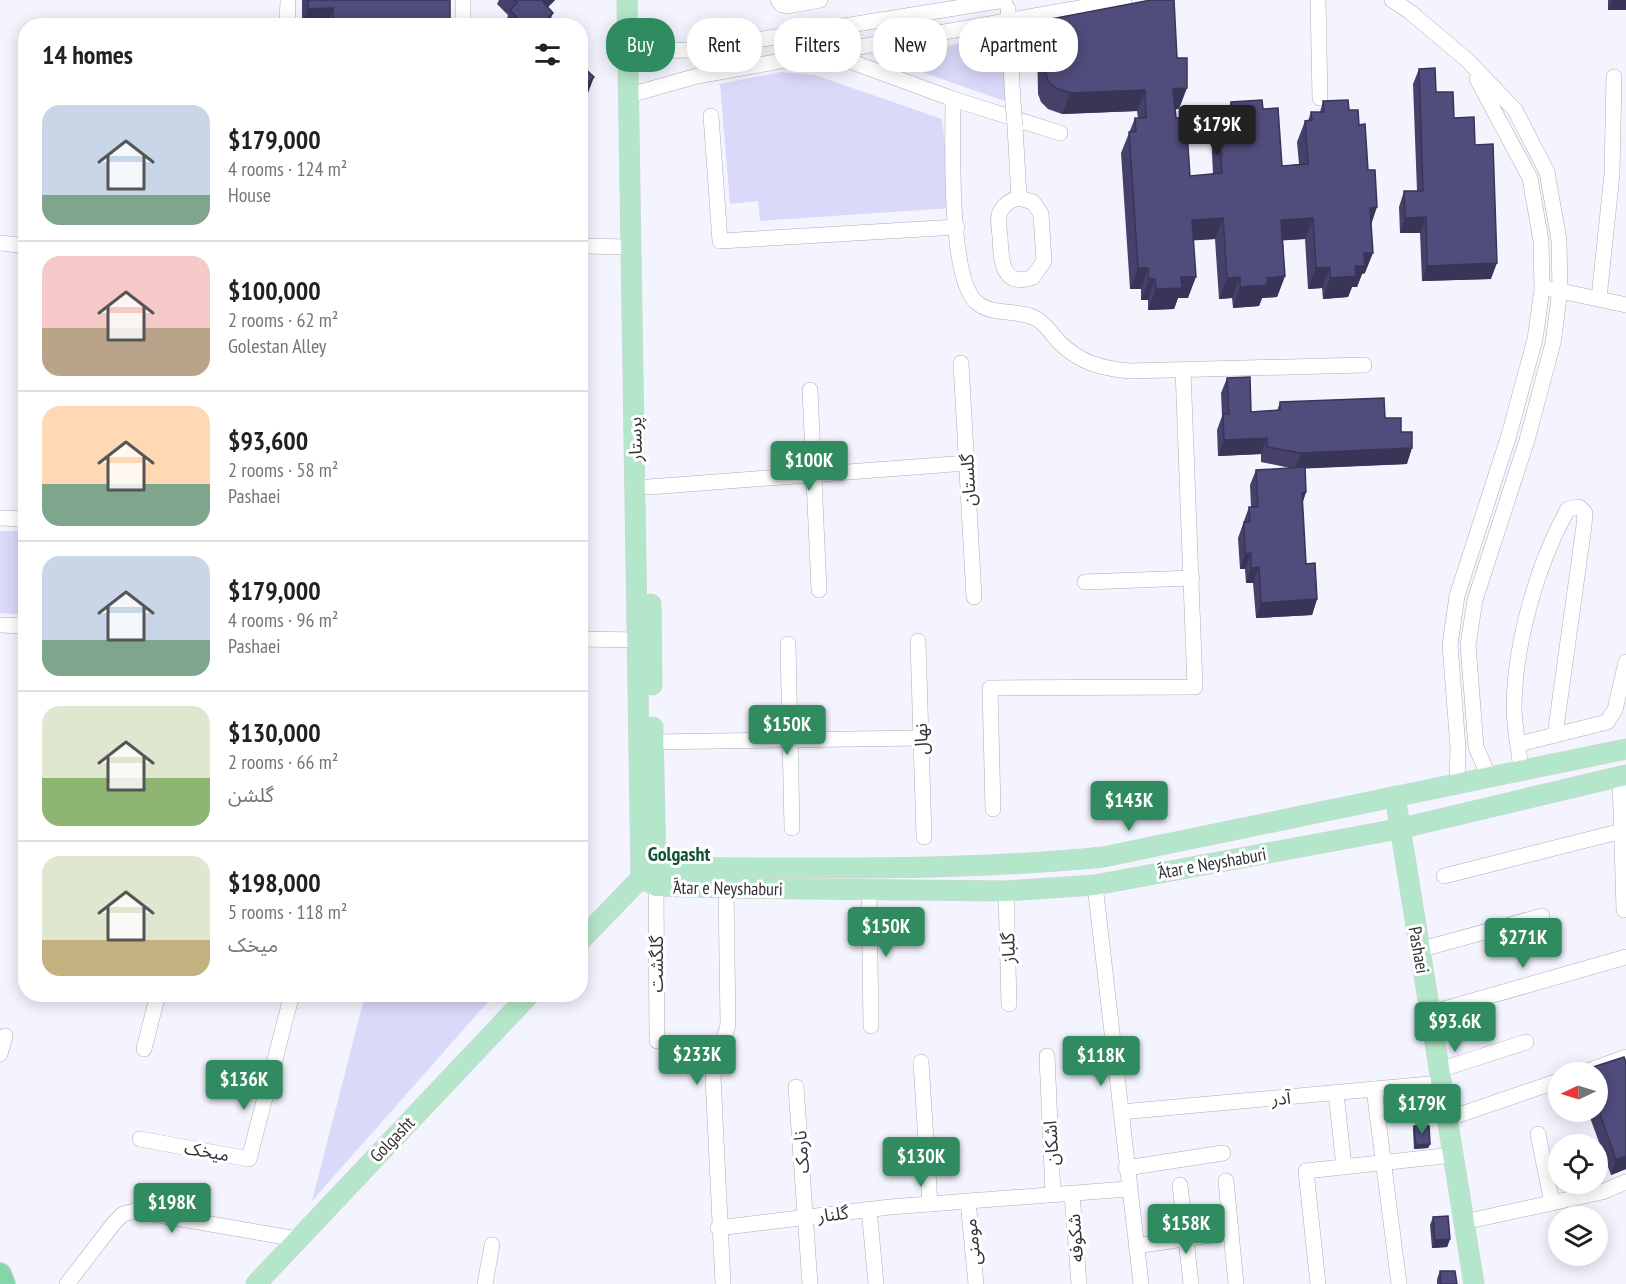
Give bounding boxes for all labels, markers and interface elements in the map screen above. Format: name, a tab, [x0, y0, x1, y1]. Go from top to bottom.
chip: Buy	[606, 18, 675, 72]
chip: Rent	[687, 18, 762, 72]
chip: Filters	[774, 18, 861, 72]
chip: New	[873, 18, 947, 72]
chip: Apartment	[959, 18, 1078, 72]
text: 14 homes	[42, 38, 133, 71]
icon: filters	[531, 38, 564, 71]
pin: $179K	[1175, 105, 1259, 156]
text: $179K	[1193, 111, 1241, 137]
text: $179,000	[228, 123, 321, 156]
icon: home	[90, 129, 162, 201]
text: 4 rooms · 124 m²	[228, 156, 347, 182]
text: House	[228, 182, 271, 208]
text: $100,000	[228, 274, 321, 307]
icon: home	[90, 280, 162, 352]
text: 2 rooms · 62 m²	[228, 307, 338, 333]
text: Golestan Alley	[228, 333, 326, 359]
street label: پرستار	[623, 416, 647, 463]
text: $93,600	[228, 424, 308, 457]
icon: home	[90, 430, 162, 502]
pin: $100K	[767, 441, 851, 492]
text: $100K	[785, 447, 833, 473]
street label: گلستان	[955, 453, 981, 507]
text: 2 rooms · 58 m²	[228, 457, 338, 483]
text: Pashaei	[228, 483, 281, 509]
text: $179,000	[228, 574, 321, 607]
icon: home	[90, 580, 162, 652]
text: 4 rooms · 96 m²	[228, 607, 338, 633]
text: Pashaei	[228, 633, 281, 659]
pin: $150K	[745, 705, 829, 756]
text: $150K	[763, 711, 811, 737]
text: $130,000	[228, 716, 321, 749]
street label: نهال	[909, 723, 933, 755]
icon: home	[90, 730, 162, 802]
text: 2 rooms · 66 m²	[228, 749, 338, 775]
pin: $143K	[1087, 781, 1171, 832]
text: گلشن	[228, 782, 274, 808]
text: $143K	[1105, 787, 1153, 813]
district label: Golgasht	[648, 841, 711, 867]
street label: ََAtar e Neyshaburi	[1156, 842, 1268, 884]
text: $198,000	[228, 866, 321, 899]
street label: ََAtar e Neyshaburi	[673, 876, 783, 900]
icon: home	[90, 880, 162, 952]
text: 5 rooms · 118 m²	[228, 899, 347, 925]
pin: $150K	[844, 907, 928, 958]
text: $150K	[862, 913, 910, 939]
pin: $271K	[1481, 918, 1565, 969]
text: $271K	[1499, 924, 1547, 950]
street label: Pashaei	[1404, 925, 1434, 975]
text: میخک	[228, 932, 278, 958]
street label: گلباز	[996, 932, 1020, 965]
street label: گلگشت	[645, 935, 668, 992]
pin: $93.6K	[1406, 1002, 1504, 1053]
text: $93.6K	[1429, 1008, 1481, 1034]
pin: $233K	[655, 1035, 739, 1086]
pin: $118K	[1059, 1036, 1143, 1087]
text: $233K	[673, 1041, 721, 1067]
text: $118K	[1077, 1042, 1125, 1068]
pin: $136K	[202, 1060, 286, 1111]
north arrow	[1548, 1062, 1608, 1122]
map controls	[1548, 1062, 1608, 1266]
text: $136K	[220, 1066, 268, 1092]
pin: $179K	[1380, 1084, 1464, 1135]
street label: آدر	[1269, 1086, 1292, 1110]
text: $179K	[1398, 1090, 1446, 1116]
street label: Golgasht	[365, 1111, 419, 1167]
street label: اشکان	[1038, 1120, 1064, 1166]
street label: نارمک	[788, 1130, 814, 1174]
button: locate	[1548, 1134, 1608, 1194]
street label: میخک	[183, 1136, 231, 1166]
pin: $130K	[879, 1137, 963, 1188]
text: $130K	[897, 1143, 945, 1169]
pin: $198K	[130, 1183, 214, 1234]
text: $198K	[148, 1189, 196, 1215]
street label: گلنار	[815, 1201, 850, 1227]
pin: $158K	[1144, 1204, 1228, 1255]
button: layers	[1548, 1206, 1608, 1266]
text: $158K	[1162, 1210, 1210, 1236]
street label: شکوفه	[1062, 1213, 1088, 1263]
street label: مومنی	[958, 1218, 986, 1266]

